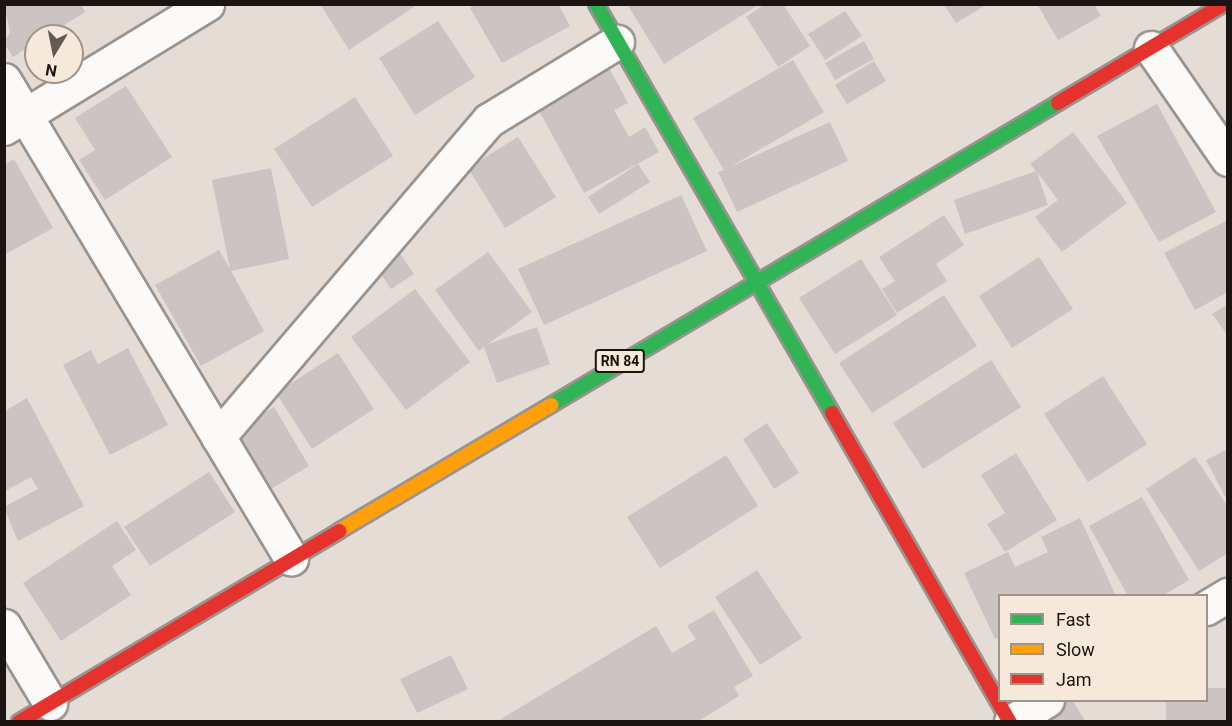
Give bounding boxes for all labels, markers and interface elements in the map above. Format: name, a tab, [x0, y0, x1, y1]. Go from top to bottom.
north arrow	[24, 24, 84, 84]
text: N	[44, 60, 58, 81]
road number: RN 84	[594, 350, 646, 372]
legend	[998, 594, 1208, 702]
text: Fast	[1056, 609, 1091, 630]
text: Slow	[1056, 639, 1095, 660]
text: Jam	[1056, 669, 1092, 690]

